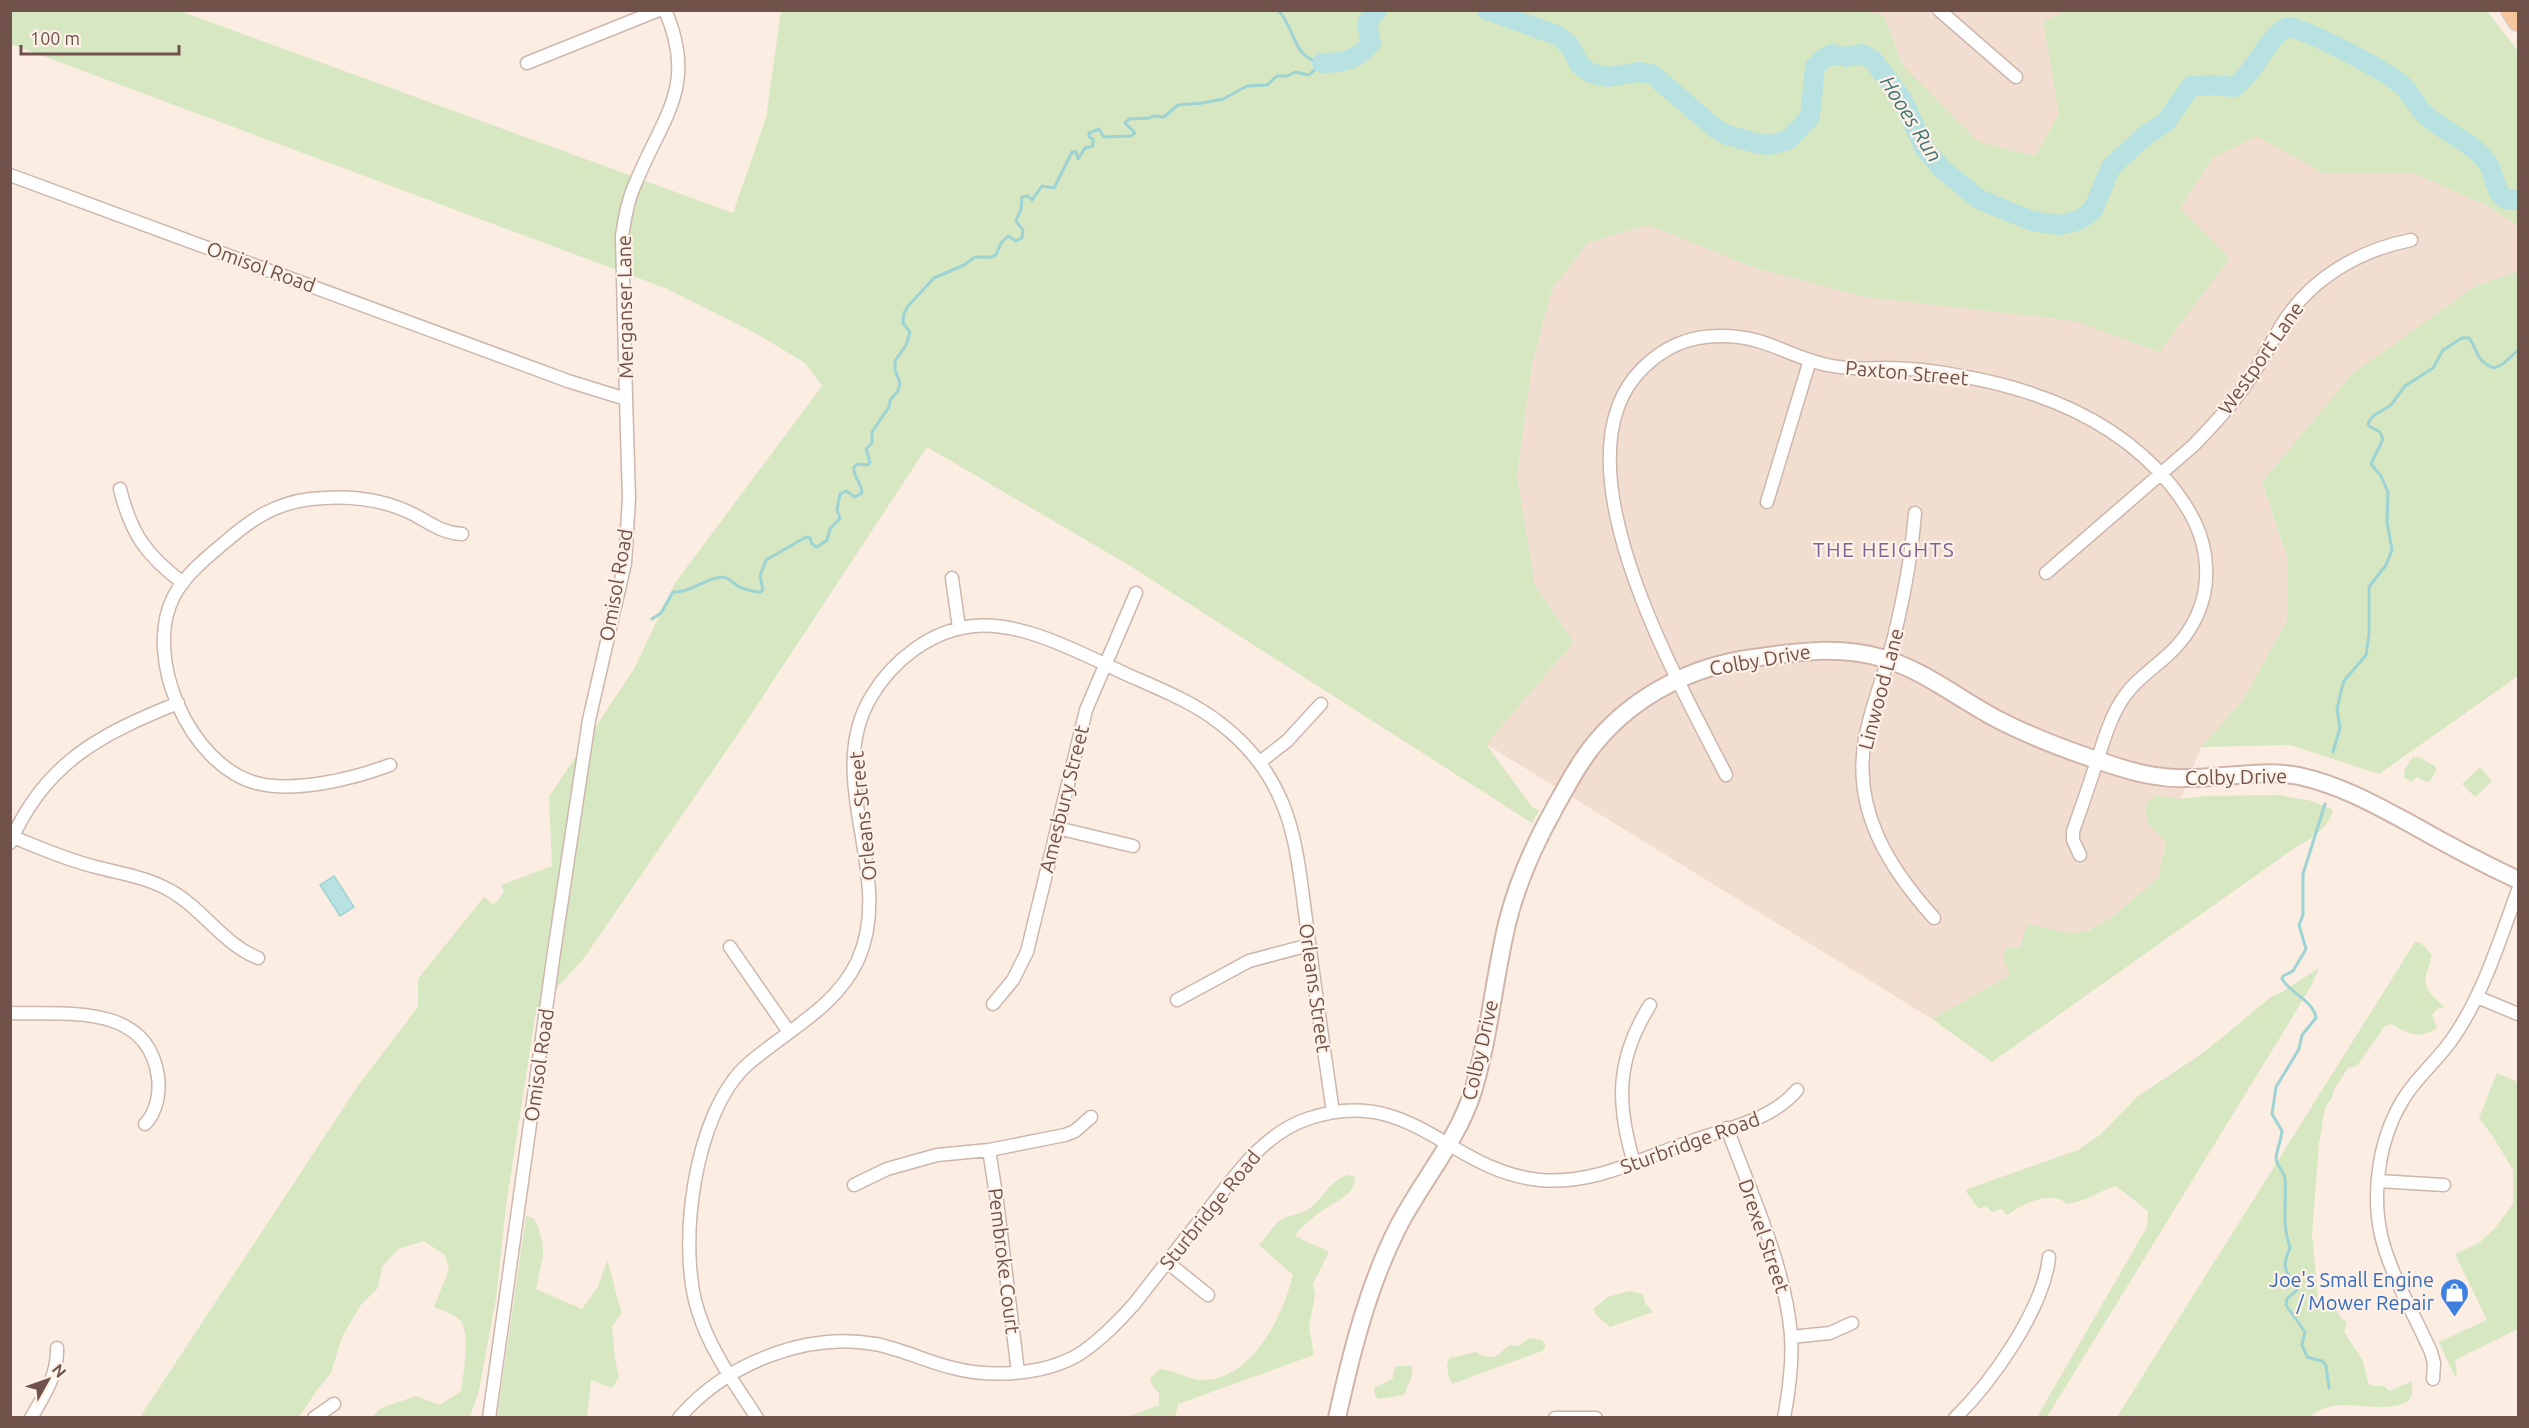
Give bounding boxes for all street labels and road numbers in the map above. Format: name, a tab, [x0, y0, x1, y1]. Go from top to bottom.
street label: Merganser Lane	[612, 235, 637, 379]
street label: Omisol Road	[204, 236, 319, 297]
street label: Westport Lane	[2213, 297, 2308, 418]
street label: Paxton Street	[1845, 356, 1970, 389]
street label: Omisol Road	[594, 527, 637, 643]
street label: Linwood Lane	[1853, 626, 1908, 752]
street label: Colby Drive	[1708, 639, 1812, 680]
street label: Amesbury Street	[1034, 723, 1093, 875]
street label: Orleans Street	[844, 750, 881, 882]
street label: Colby Drive	[2185, 764, 2287, 789]
street label: Orleans Street	[1295, 922, 1336, 1054]
street label: Colby Drive	[1457, 997, 1502, 1102]
street label: Omisol Road	[519, 1007, 558, 1123]
street label: Sturbridge Road	[1617, 1107, 1763, 1178]
street label: Sturbridge Road	[1155, 1146, 1265, 1274]
street label: Drexel Street	[1734, 1176, 1795, 1296]
street label: Pembroke Court	[984, 1187, 1025, 1335]

